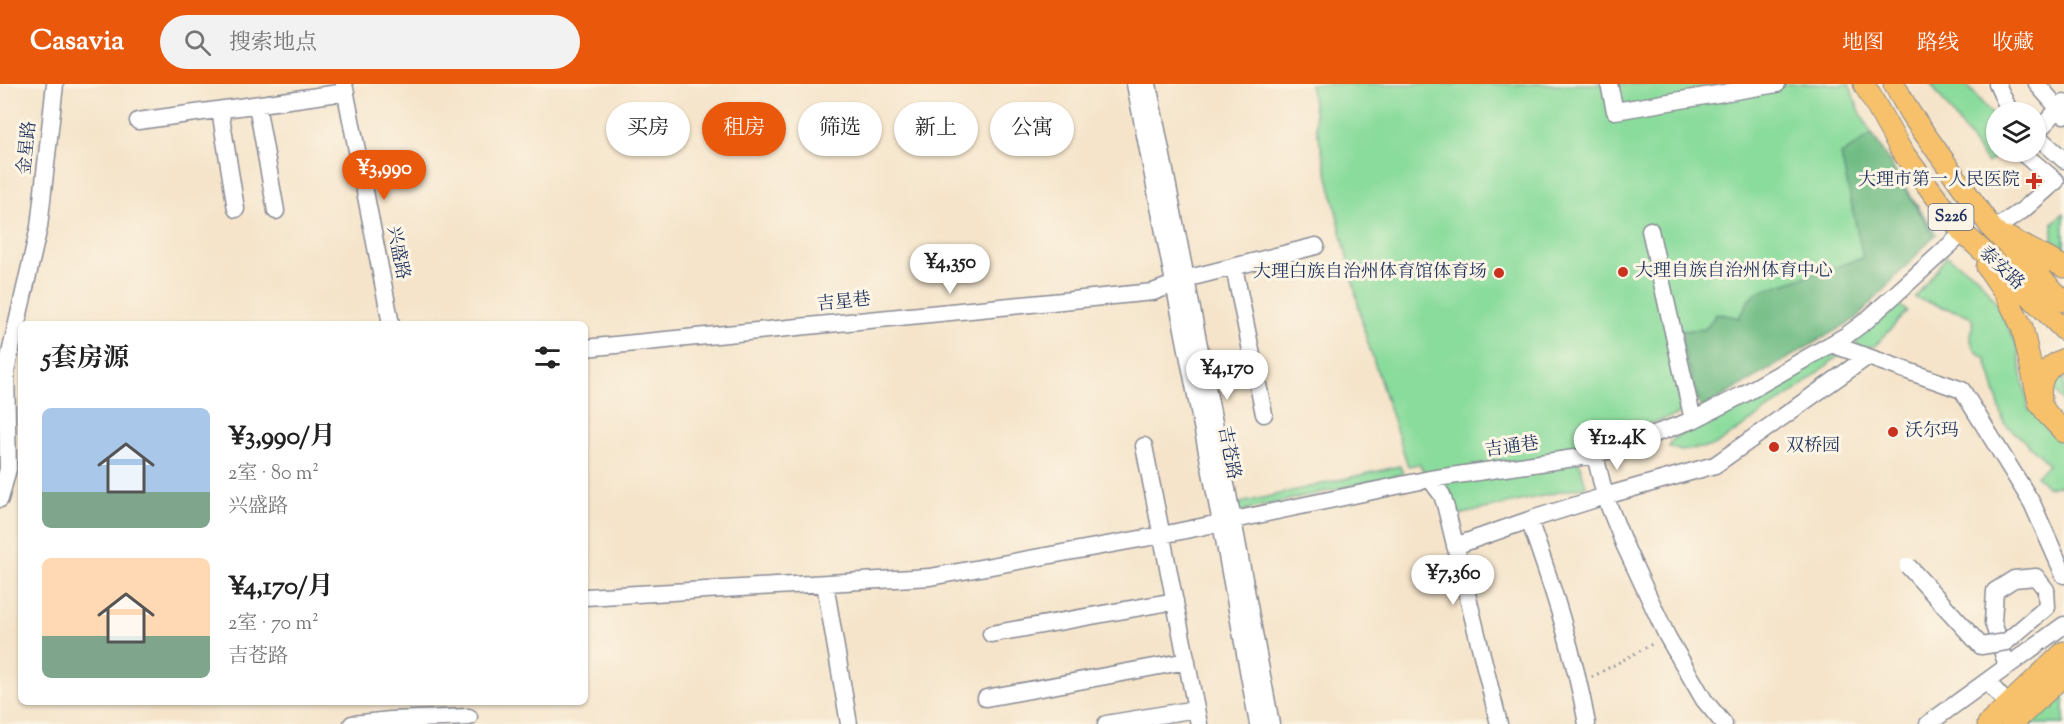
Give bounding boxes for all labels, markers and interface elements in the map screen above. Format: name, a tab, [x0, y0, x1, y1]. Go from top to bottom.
search box	[160, 15, 580, 69]
text: Casavia	[30, 22, 124, 62]
icon: search	[181, 26, 214, 59]
text: 搜索地点	[229, 28, 317, 60]
text: 地图	[1842, 29, 1884, 59]
text: 路线	[1917, 29, 1959, 59]
text: 收藏	[1992, 29, 2034, 59]
chip: 买房	[606, 102, 690, 156]
chip: 租房	[702, 102, 786, 156]
chip: 筛选	[798, 102, 882, 156]
chip: 新上	[894, 102, 978, 156]
chip: 公寓	[990, 102, 1074, 156]
map controls	[1986, 102, 2046, 162]
button: layers	[1986, 102, 2046, 162]
street label: 金星路	[12, 120, 44, 176]
pin: ¥3,990	[335, 150, 433, 201]
text: ¥3,990	[356, 155, 412, 184]
place label: 大理市第一人民医院	[1858, 168, 2020, 194]
marker: 大理市第一人民医院	[2025, 172, 2043, 190]
road number: S226	[1928, 204, 1974, 230]
street label: 兴盛路	[379, 224, 415, 282]
street label: 泰安路	[1972, 241, 2030, 297]
pin: ¥4,350	[901, 244, 999, 295]
text: ¥4,350	[924, 249, 976, 278]
place label: 大理自族自治州体育中心	[1635, 259, 1833, 285]
place label: 大理白族自治州体育馆体育场	[1253, 260, 1487, 286]
marker: 大理自族自治州体育中心	[1616, 265, 1630, 279]
marker: 大理白族自治州体育馆体育场	[1492, 266, 1506, 280]
street label: 吉星巷	[816, 287, 872, 319]
text: 5套房源	[42, 341, 129, 378]
icon: filters	[531, 341, 564, 374]
pin: ¥4,170	[1178, 350, 1276, 401]
text: ¥4,170	[1200, 355, 1254, 384]
text: ¥3,990/月	[228, 419, 336, 456]
place label: 沃尔玛	[1905, 419, 1959, 445]
pin: ¥12.4K	[1568, 420, 1666, 471]
street label: 吉苍路	[1210, 424, 1246, 482]
text: ¥12.4K	[1588, 425, 1646, 454]
marker: 沃尔玛	[1886, 425, 1900, 439]
street label: 吉通巷	[1483, 431, 1541, 465]
icon: home	[90, 432, 162, 504]
place label: 双桥园	[1786, 434, 1840, 460]
marker: 双桥园	[1767, 440, 1781, 454]
text: 2室 · 80 m²	[228, 460, 319, 489]
text: 兴盛路	[228, 493, 288, 522]
pin: ¥7,360	[1404, 555, 1502, 606]
text: ¥7,360	[1425, 560, 1481, 589]
text: ¥4,170/月	[228, 569, 333, 606]
icon: home	[90, 582, 162, 654]
text: 2室 · 70 m²	[228, 610, 319, 639]
text: 吉苍路	[228, 643, 288, 672]

